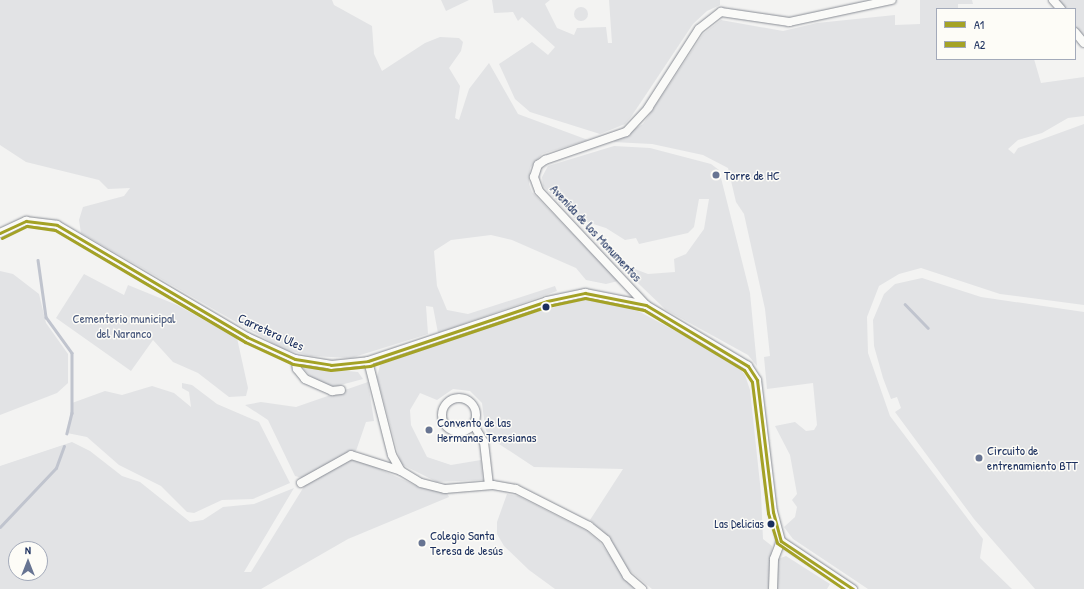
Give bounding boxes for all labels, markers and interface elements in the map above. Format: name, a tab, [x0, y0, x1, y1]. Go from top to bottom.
legend	[936, 8, 1076, 60]
text: A1	[974, 16, 984, 33]
text: A2	[974, 36, 985, 53]
place label: Torre de HC	[724, 167, 780, 183]
marker: Torre de HC	[711, 170, 721, 180]
street label: Avenida de los Monumentos	[547, 181, 645, 285]
unlabelled marker	[541, 302, 551, 312]
street label: Carretera Ules	[236, 310, 306, 354]
park label: Cementerio municipal del Naranco	[73, 311, 175, 342]
place label: Convento de las Hermanas Teresianas	[437, 415, 537, 446]
marker: Convento de las Hermanas Teresianas	[424, 425, 434, 435]
place label: Circuito de entrenamiento BTT	[987, 443, 1078, 474]
marker: Circuito de entrenamiento BTT	[974, 453, 984, 463]
place label: Las Delicias	[714, 517, 764, 531]
marker: Las Delicias	[766, 519, 776, 529]
place label: Colegio Santa Teresa de Jesús	[430, 528, 503, 559]
marker: Colegio Santa Teresa de Jesús	[417, 538, 427, 548]
north arrow	[8, 541, 48, 581]
text: N	[25, 543, 31, 557]

